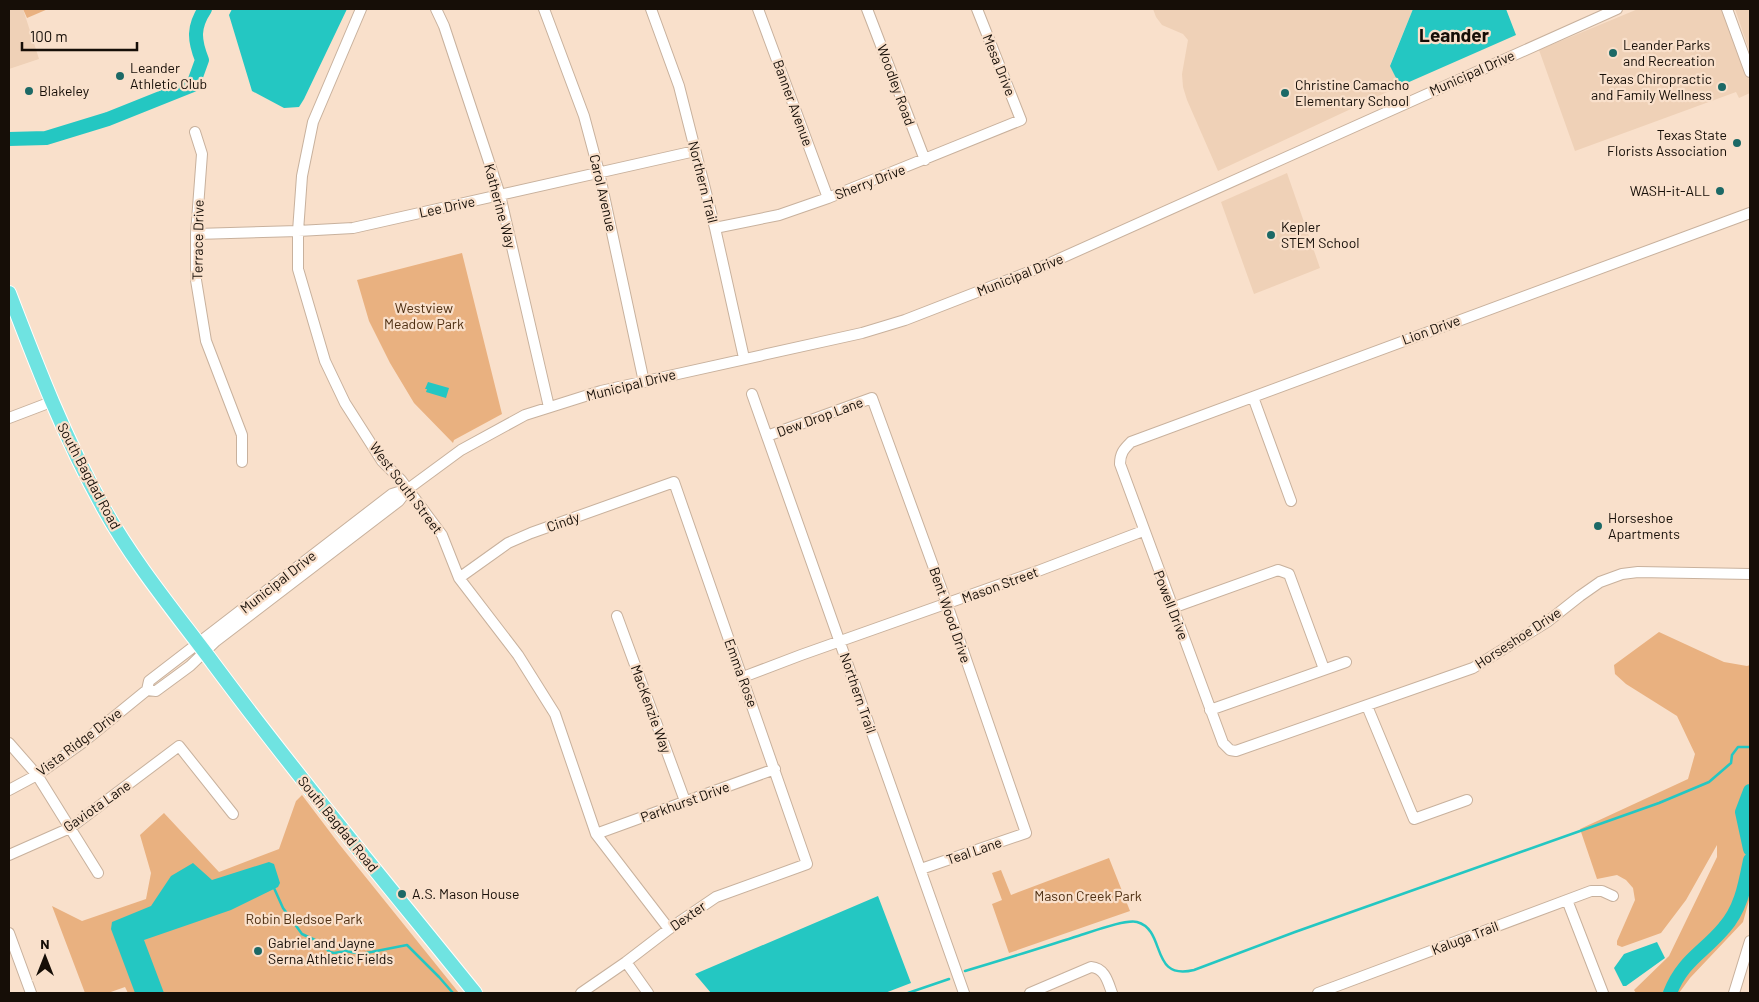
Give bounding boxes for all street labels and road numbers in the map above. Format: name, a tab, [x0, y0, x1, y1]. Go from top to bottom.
street label: Mesa Drive	[979, 31, 1020, 98]
street label: Woodley Road	[874, 42, 919, 128]
street label: Municipal Drive	[1427, 46, 1517, 99]
street label: Banner Avenue	[770, 57, 817, 148]
street label: Northern Trail	[685, 139, 722, 225]
street label: Carol Avenue	[586, 153, 621, 233]
street label: Sherry Drive	[832, 160, 907, 203]
street label: Katherine Way	[481, 162, 520, 251]
street label: Lee Drive	[417, 192, 476, 221]
street label: Terrace Drive	[188, 200, 207, 280]
street label: Municipal Drive	[974, 250, 1065, 300]
street label: Lion Drive	[1399, 311, 1462, 348]
street label: Municipal Drive	[584, 365, 677, 404]
street label: Dew Drop Lane	[774, 393, 865, 440]
street label: South Bagdad Road	[54, 420, 125, 532]
street label: West South Street	[366, 438, 446, 537]
street label: Cindy	[544, 508, 582, 535]
street label: Municipal Drive	[236, 547, 319, 616]
street label: Mason Street	[959, 563, 1040, 606]
street label: Bent Wood Drive	[926, 565, 975, 665]
street label: Powell Drive	[1150, 568, 1193, 642]
street label: Horseshoe Drive	[1472, 603, 1564, 672]
street label: Emma Rose	[721, 636, 762, 710]
street label: Northern Trail	[837, 650, 880, 735]
street label: MacKenzie Way	[628, 662, 676, 756]
street label: Vista Ridge Drive	[33, 704, 125, 779]
street label: South Bagdad Road	[295, 772, 382, 875]
street label: Gaviota Lane	[60, 776, 134, 835]
street label: Parkhurst Drive	[638, 778, 732, 825]
street label: Teal Lane	[944, 833, 1004, 868]
street label: Dexter	[666, 897, 709, 934]
street label: Kaluga Trail	[1429, 917, 1501, 958]

